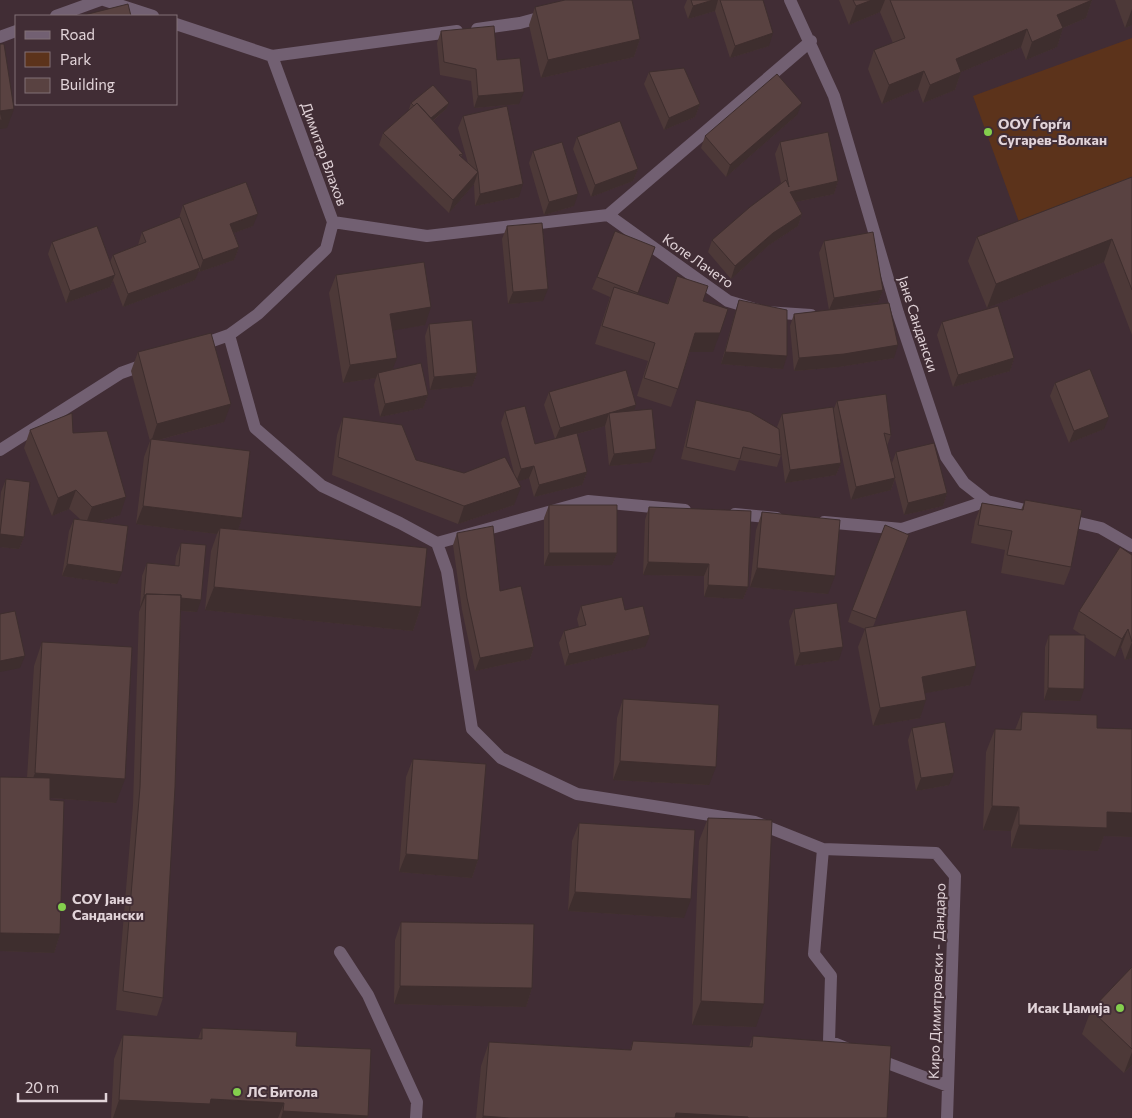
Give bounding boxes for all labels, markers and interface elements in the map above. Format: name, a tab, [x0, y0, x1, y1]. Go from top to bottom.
legend	[15, 15, 178, 105]
text: Road	[60, 25, 95, 43]
text: Park	[60, 50, 91, 68]
text: Building	[60, 75, 115, 93]
street label: Димитар Влахов	[298, 100, 351, 208]
place label: ООУ Ѓорѓи Сугарев-Волкан	[998, 115, 1107, 148]
marker: ООУ Ѓорѓи Сугарев-Волкан	[982, 126, 994, 138]
street label: Коле Лачето	[660, 230, 737, 291]
street label: Јане Сандански	[895, 274, 942, 374]
street label: Киро Димитровски - Дандаро	[925, 883, 948, 1079]
place label: СОУ Јане Сандански	[72, 890, 144, 923]
marker: СОУ Јане Сандански	[56, 901, 68, 913]
place label: Исак Џамија	[1027, 999, 1110, 1016]
marker: Исак Џамија	[1114, 1002, 1126, 1014]
scale bar	[18, 1070, 105, 1102]
text: 20 m	[25, 1078, 59, 1096]
place label: ЛС Битола	[247, 1083, 318, 1100]
marker: ЛС Битола	[231, 1086, 243, 1098]

